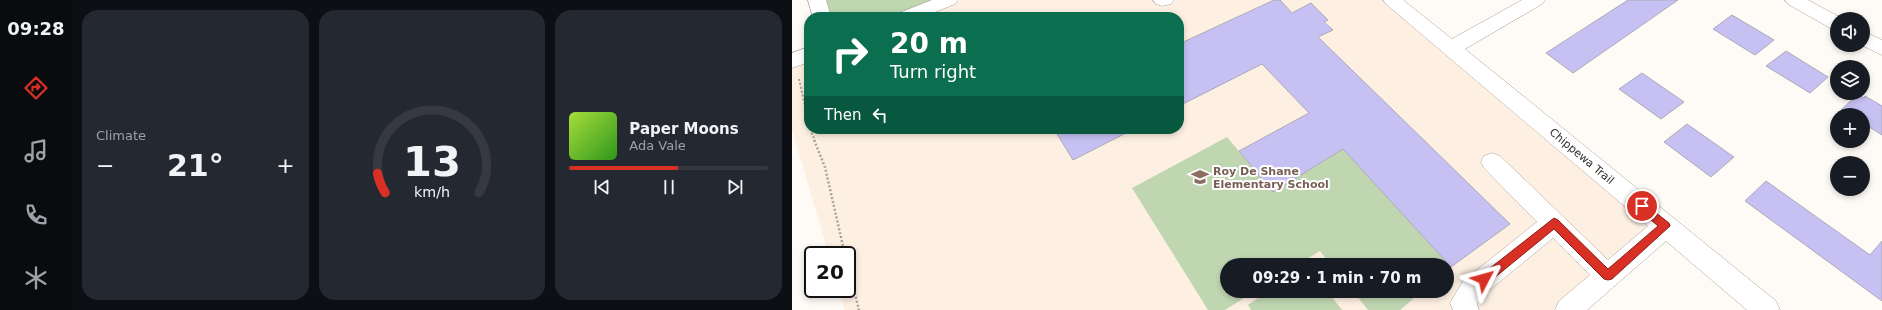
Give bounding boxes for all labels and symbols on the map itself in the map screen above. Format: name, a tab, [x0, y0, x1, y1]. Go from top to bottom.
street label: Chippewa Trail	[1547, 126, 1617, 187]
place label: Roy De Shane Elementary School	[1213, 165, 1329, 191]
school or university icon: Roy De Shane Elementary School	[1190, 167, 1210, 187]
pin	[1625, 189, 1659, 223]
speed limit sign: 20	[804, 246, 856, 298]
position arrow	[1463, 258, 1505, 300]

